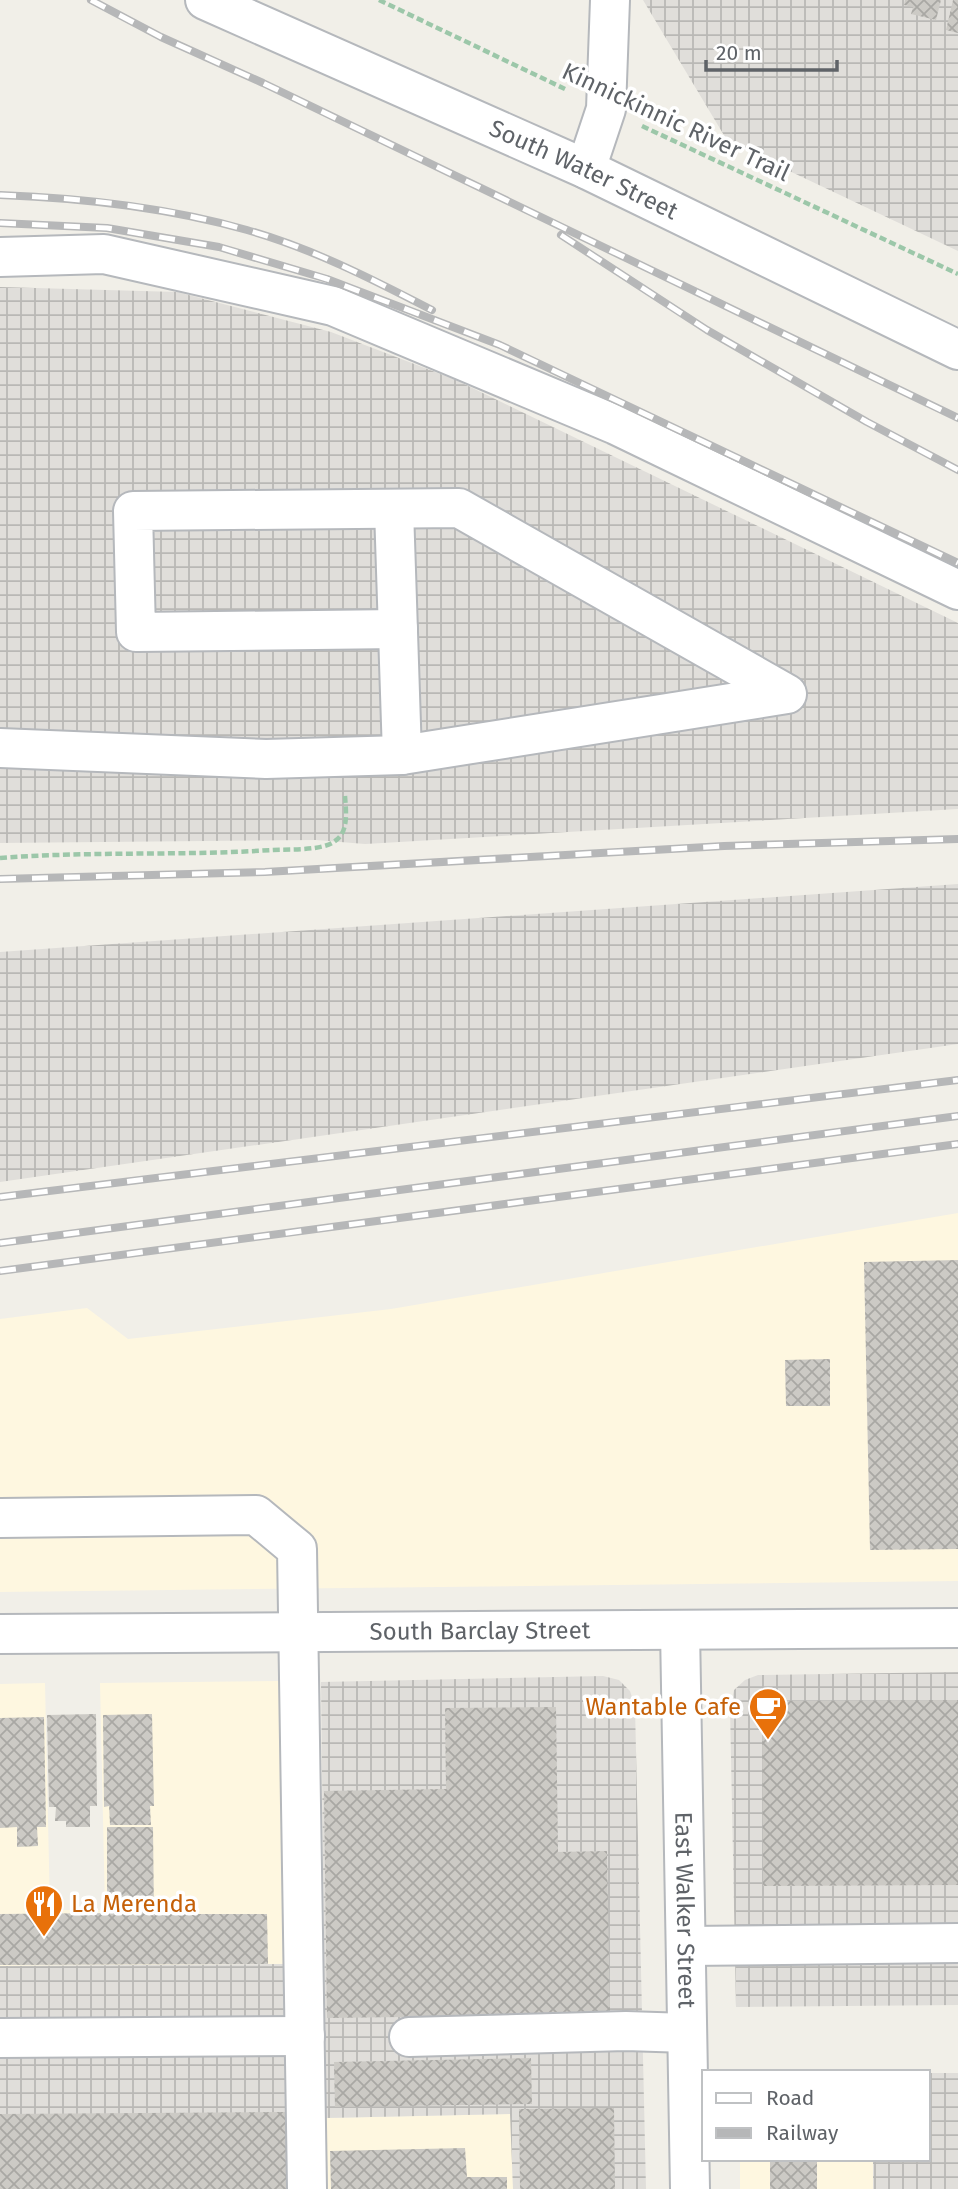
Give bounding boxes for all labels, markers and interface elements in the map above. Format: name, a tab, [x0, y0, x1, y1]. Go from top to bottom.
scale bar	[706, 28, 837, 72]
text: 20 m	[716, 40, 762, 66]
street label: Kinnickinnic River Trail	[558, 57, 794, 187]
street label: South Water Street	[485, 114, 683, 226]
street label: South Barclay Street	[369, 1616, 591, 1646]
cafe icon: Wantable Cafe	[747, 1686, 789, 1741]
place label: Wantable Cafe	[585, 1693, 741, 1721]
street label: East Walker Street	[669, 1811, 701, 2009]
restaurant icon: La Merenda	[23, 1883, 65, 1938]
place label: La Merenda	[71, 1890, 197, 1918]
legend	[702, 2070, 930, 2161]
text: Road	[766, 2085, 814, 2111]
text: Railway	[766, 2120, 839, 2146]

